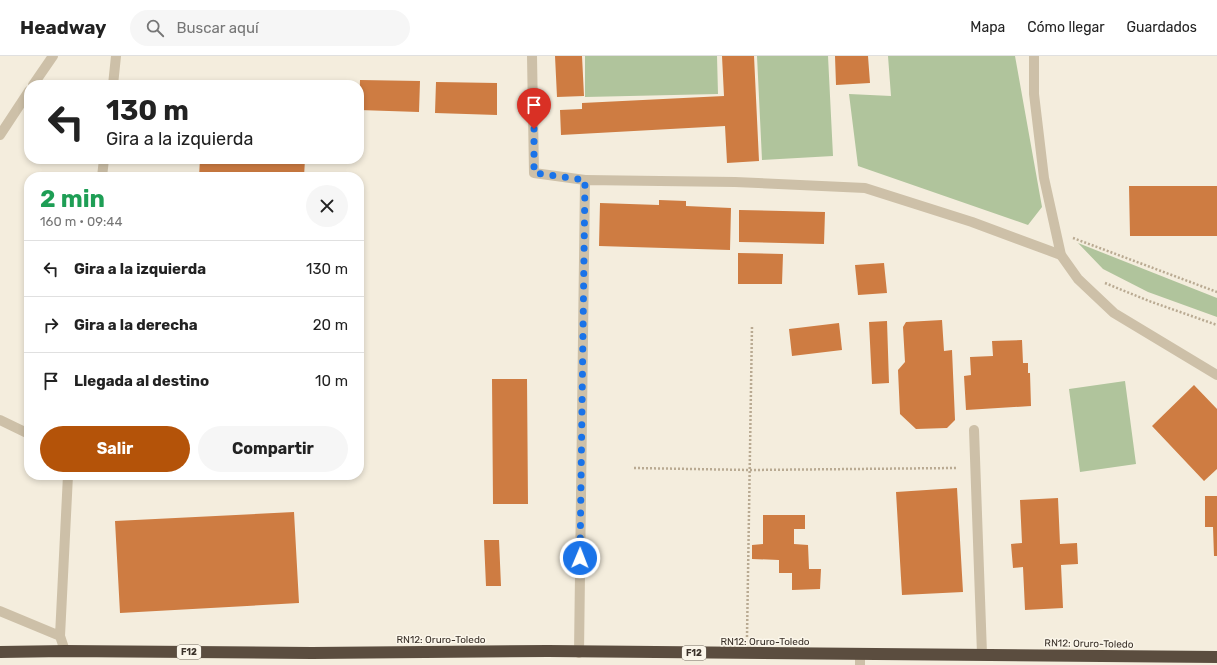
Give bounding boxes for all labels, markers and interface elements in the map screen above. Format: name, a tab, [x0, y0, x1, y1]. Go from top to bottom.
search box	[130, 10, 410, 46]
text: Headway	[20, 16, 106, 39]
icon: search	[144, 17, 166, 39]
text: Buscar aquí	[176, 19, 259, 37]
text: Mapa	[970, 19, 1005, 36]
text: Cómo llegar	[1027, 19, 1105, 36]
text: Guardados	[1127, 19, 1197, 36]
pin	[517, 88, 551, 129]
text: 130 m	[106, 94, 189, 127]
icon: arrive	[523, 94, 545, 116]
icon: left	[40, 96, 92, 148]
text: Gira a la izquierda	[106, 128, 253, 150]
text: 2 min	[40, 185, 105, 213]
button: close	[306, 185, 348, 227]
text: 160 m · 09:44	[40, 214, 123, 229]
icon: left	[40, 258, 62, 280]
text: Gira a la izquierda	[74, 260, 206, 278]
text: 130 m	[306, 260, 348, 278]
icon: right	[40, 314, 62, 336]
text: Gira a la derecha	[74, 316, 198, 334]
text: 20 m	[313, 316, 348, 334]
icon: arrive	[40, 370, 62, 392]
text: Llegada al destino	[74, 372, 209, 390]
text: 10 m	[315, 372, 348, 390]
button: Salir	[40, 426, 190, 472]
button: Compartir	[198, 426, 348, 472]
position arrow	[559, 537, 601, 579]
street label: RN12: Oruro-Toledo	[396, 634, 486, 646]
street label: RN12: Oruro-Toledo	[720, 636, 810, 648]
street label: RN12: Oruro-Toledo	[1044, 637, 1134, 651]
road number: F12	[177, 645, 201, 659]
road number: F12	[682, 646, 706, 660]

